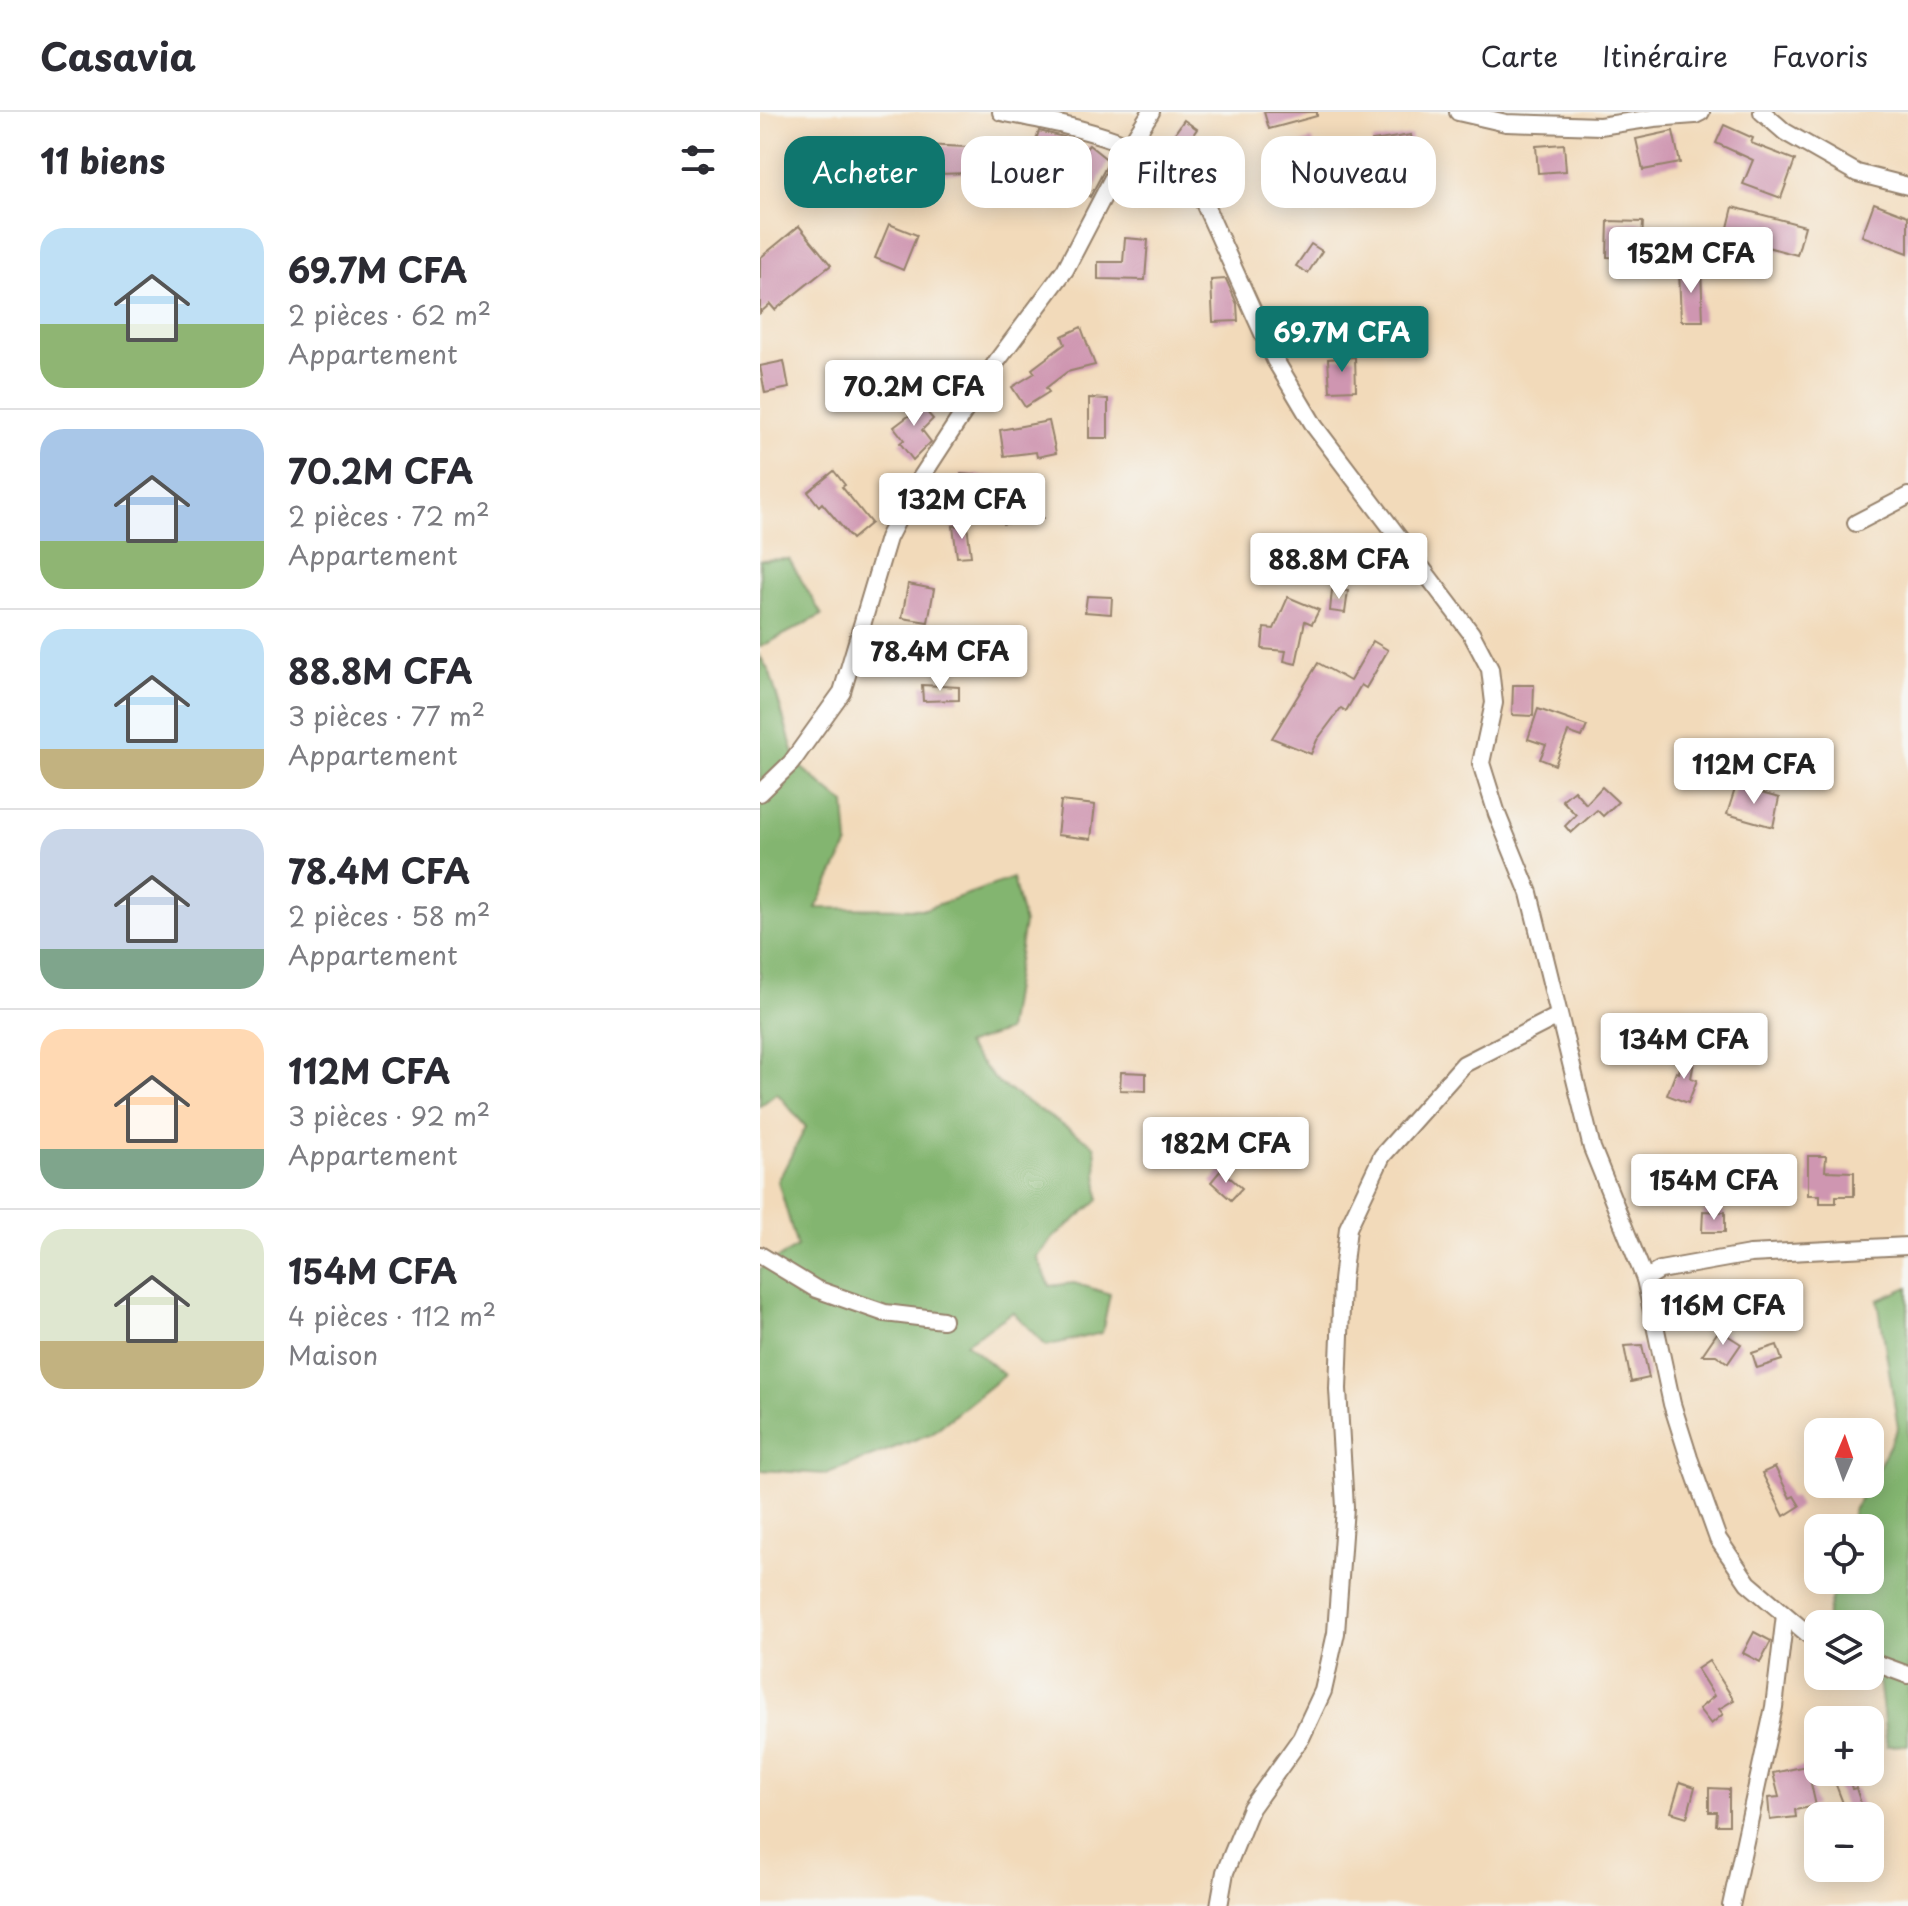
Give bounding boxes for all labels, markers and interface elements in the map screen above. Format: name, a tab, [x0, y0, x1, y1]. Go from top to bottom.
text: Casavia	[40, 27, 196, 84]
text: Carte	[1480, 34, 1558, 77]
text: Itinéraire	[1602, 34, 1728, 77]
text: Favoris	[1772, 34, 1868, 77]
text: 11 biens	[40, 134, 165, 186]
chip: Acheter	[784, 136, 945, 208]
chip: Louer	[961, 136, 1092, 208]
chip: Filtres	[1108, 136, 1245, 208]
chip: Nouveau	[1261, 136, 1436, 208]
icon: filters	[676, 138, 720, 182]
pin: 152M CFA	[1608, 227, 1774, 295]
text: 152M CFA	[1627, 233, 1755, 272]
text: 69.7M CFA	[288, 243, 467, 295]
icon: home	[104, 260, 200, 356]
text: 2 pièces · 62 m²	[288, 295, 491, 334]
pin: 69.7M CFA	[1250, 306, 1434, 374]
text: 69.7M CFA	[1273, 312, 1411, 351]
text: Appartement	[288, 334, 458, 373]
pin: 70.2M CFA	[822, 360, 1006, 428]
text: 70.2M CFA	[843, 366, 985, 405]
text: 70.2M CFA	[288, 444, 474, 496]
icon: home	[104, 461, 200, 557]
pin: 132M CFA	[879, 473, 1045, 541]
text: 132M CFA	[897, 479, 1027, 518]
text: 2 pièces · 72 m²	[288, 496, 490, 535]
pin: 88.8M CFA	[1247, 533, 1431, 601]
text: Appartement	[288, 535, 458, 574]
text: 88.8M CFA	[1268, 539, 1410, 578]
pin: 78.4M CFA	[848, 625, 1032, 693]
text: 78.4M CFA	[870, 631, 1010, 670]
text: 88.8M CFA	[288, 644, 473, 696]
icon: home	[104, 661, 200, 757]
text: 3 pièces · 77 m²	[288, 696, 485, 735]
text: Appartement	[288, 735, 458, 774]
pin: 112M CFA	[1671, 738, 1837, 806]
text: 112M CFA	[1692, 744, 1816, 783]
text: 78.4M CFA	[288, 844, 470, 896]
icon: home	[104, 861, 200, 957]
text: 2 pièces · 58 m²	[288, 896, 490, 935]
text: Appartement	[288, 935, 458, 974]
pin: 134M CFA	[1601, 1013, 1767, 1081]
text: 134M CFA	[1619, 1019, 1749, 1058]
text: 112M CFA	[288, 1044, 451, 1096]
icon: home	[104, 1061, 200, 1157]
text: 3 pièces · 92 m²	[288, 1096, 490, 1135]
pin: 182M CFA	[1143, 1117, 1309, 1185]
text: 182M CFA	[1161, 1123, 1291, 1162]
text: Appartement	[288, 1135, 458, 1174]
pin: 154M CFA	[1631, 1154, 1797, 1222]
text: 154M CFA	[1649, 1160, 1779, 1199]
text: 154M CFA	[288, 1244, 458, 1296]
icon: home	[104, 1261, 200, 1357]
pin: 116M CFA	[1640, 1279, 1806, 1347]
text: 116M CFA	[1660, 1285, 1786, 1324]
text: 4 pièces · 112 m²	[288, 1296, 496, 1335]
text: Maison	[288, 1335, 378, 1374]
north arrow	[1804, 1418, 1884, 1498]
map controls	[1804, 1418, 1884, 1882]
button: locate	[1804, 1514, 1884, 1594]
button: layers	[1804, 1610, 1884, 1690]
button: +	[1804, 1706, 1884, 1786]
button: −	[1804, 1802, 1884, 1882]

